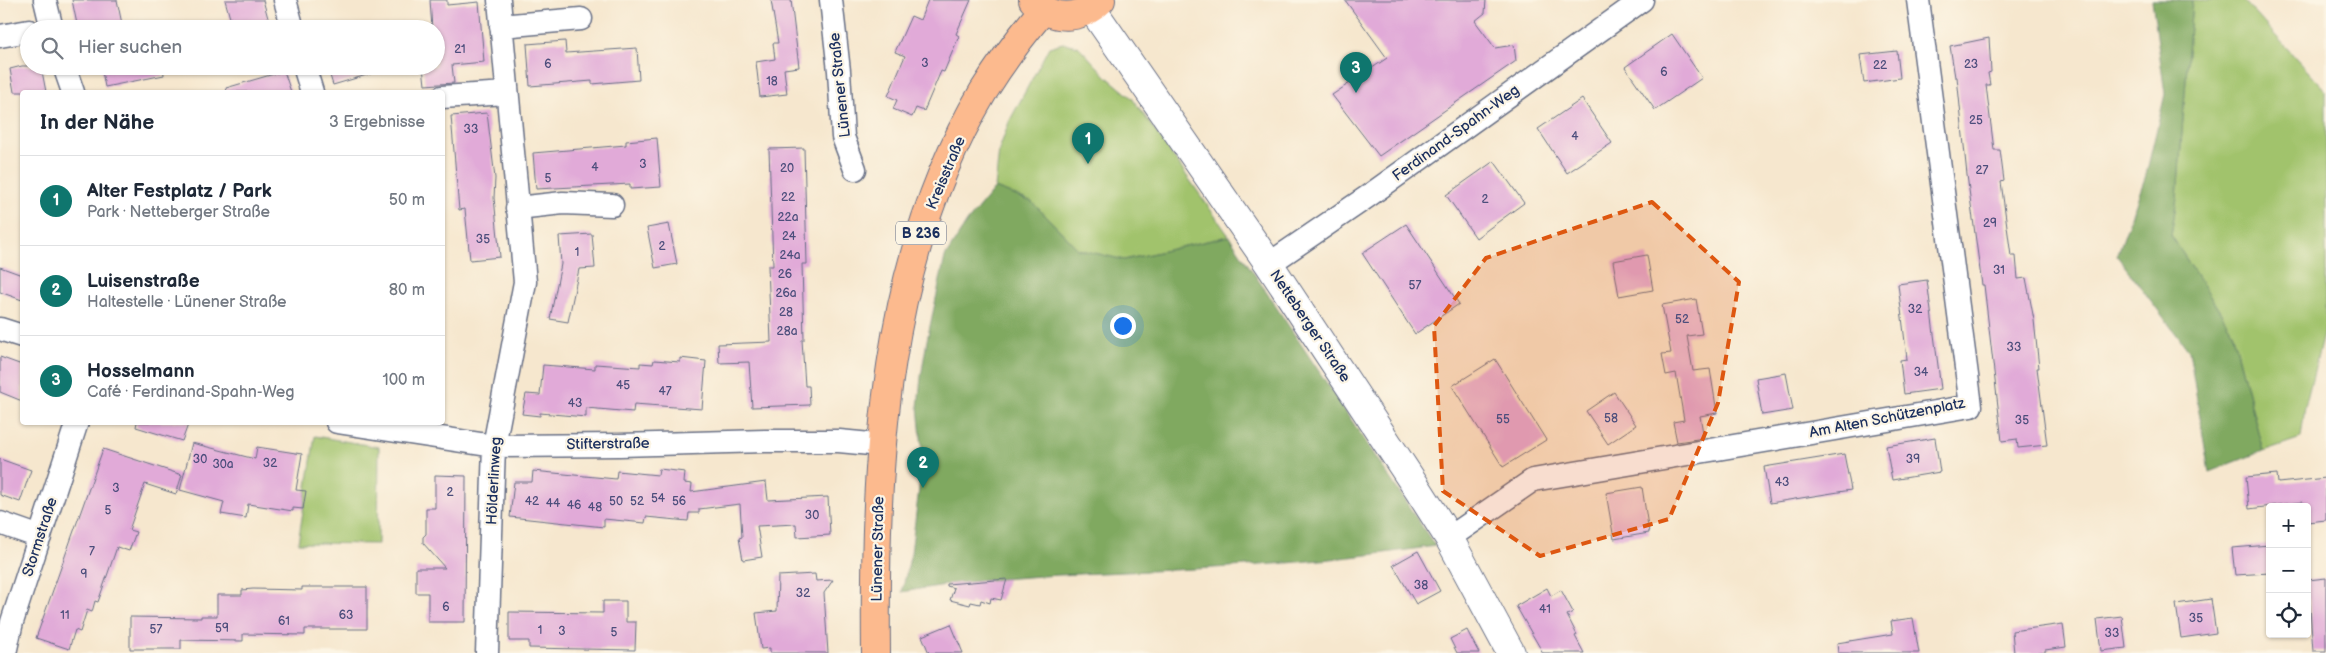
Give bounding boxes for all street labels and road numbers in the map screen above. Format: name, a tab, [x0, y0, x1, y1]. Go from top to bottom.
street label: Lünener Straße	[825, 31, 855, 138]
street label: Ferdinand-Spahn-Weg	[1389, 80, 1523, 186]
street label: Kreisstraße	[922, 134, 970, 212]
road number: B 236	[896, 222, 946, 244]
street label: Netteberger Straße	[1265, 266, 1355, 386]
street label: Am Alten Schützenplatz	[1808, 393, 1967, 442]
street label: Stifterstraße	[566, 434, 650, 454]
street label: Hölderlinweg	[482, 436, 506, 526]
street label: Stormstraße	[18, 495, 62, 579]
street label: Lünener Straße	[868, 496, 888, 602]

